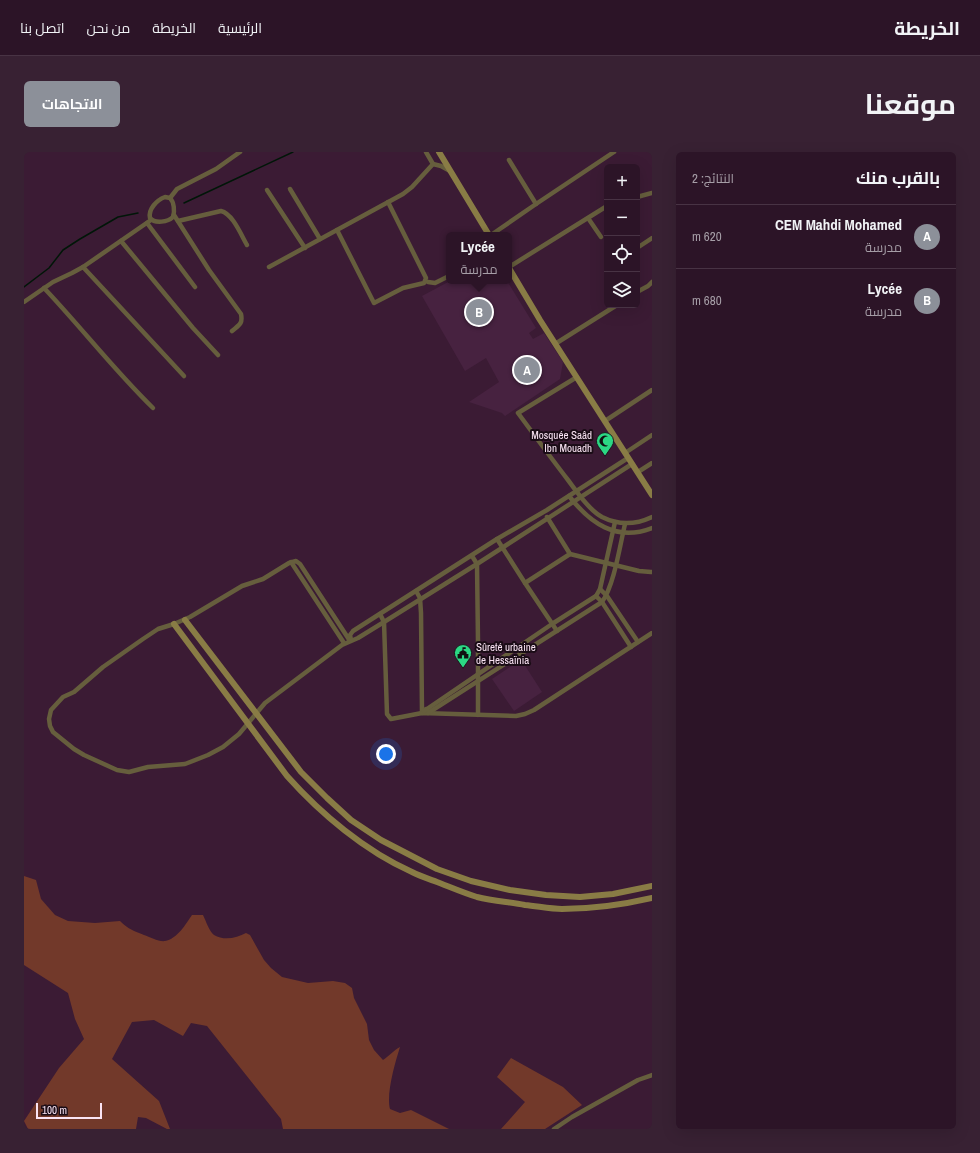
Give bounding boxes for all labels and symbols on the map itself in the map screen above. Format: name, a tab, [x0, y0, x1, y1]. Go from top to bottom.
pin: B	[466, 297, 492, 327]
pin: A	[514, 355, 540, 385]
place label: Mosquée Saâd Ibn Mouadh	[531, 428, 592, 455]
mosque icon: Mosquée Saâd Ibn Mouadh	[595, 431, 615, 456]
place label: Sûreté urbaine de Hessaïnia	[476, 640, 536, 667]
public building icon: Sûreté urbaine de Hessaïnia	[453, 643, 473, 668]
your location	[376, 744, 396, 764]
scale bar	[36, 1101, 102, 1120]

